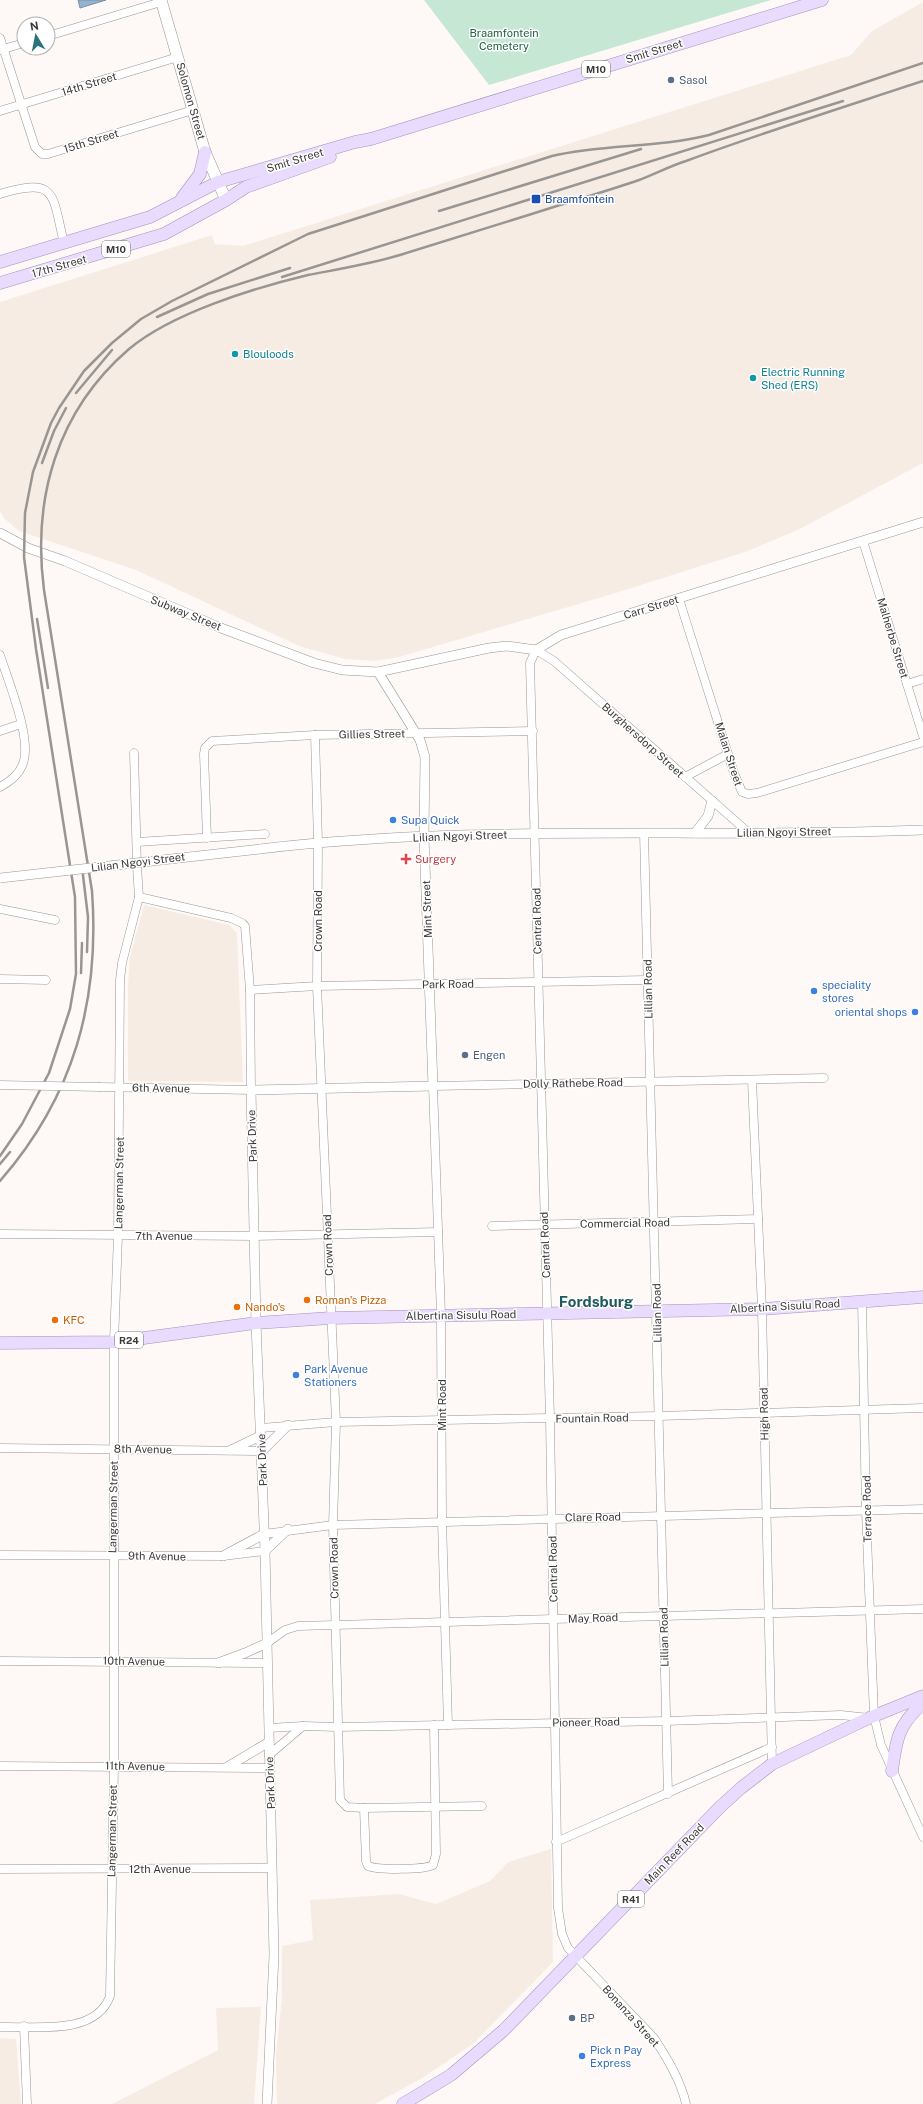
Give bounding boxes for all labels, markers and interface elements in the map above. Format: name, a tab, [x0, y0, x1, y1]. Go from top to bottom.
north arrow	[16, 16, 56, 56]
text: N	[29, 19, 40, 33]
park label: Braamfontein Cemetery	[469, 27, 539, 52]
street label: Smit Street	[624, 37, 684, 65]
street label: Solomon Street	[174, 61, 208, 141]
road number: M10	[582, 61, 610, 77]
street label: 14th Street	[60, 70, 118, 98]
place label: Sasol	[679, 74, 707, 86]
marker: Sasol	[666, 75, 676, 85]
street label: 15th Street	[62, 127, 120, 155]
street label: Smit Street	[265, 146, 325, 174]
marker: Braamfontein	[530, 193, 542, 205]
place label: Braamfontein	[545, 193, 614, 205]
road number: M10	[102, 241, 130, 257]
street label: 17th Street	[30, 252, 88, 280]
place label: Blouloods	[243, 348, 294, 360]
marker: Blouloods	[230, 349, 240, 359]
place label: Electric Running Shed (ERS)	[761, 366, 845, 391]
marker: Electric Running Shed (ERS)	[748, 373, 758, 383]
street label: Subway Street	[149, 593, 223, 633]
street label: Carr Street	[622, 593, 680, 621]
street label: Malherbe Street	[875, 596, 911, 680]
street label: Burghersdorp Street	[600, 700, 686, 780]
street label: Malan Street	[713, 721, 745, 787]
street label: Gillies Street	[339, 727, 405, 741]
place label: Supa Quick	[401, 814, 460, 826]
marker: Supa Quick	[388, 815, 398, 825]
street label: Lilian Ngoyi Street	[737, 825, 831, 839]
street label: Lilian Ngoyi Street	[412, 828, 508, 844]
street label: Lilian Ngoyi Street	[90, 850, 186, 874]
marker: Surgery	[400, 853, 412, 865]
place label: Surgery	[415, 853, 456, 865]
street label: Mint Street	[420, 880, 434, 938]
street label: Central Road	[530, 888, 544, 954]
street label: Crown Road	[312, 890, 324, 952]
street label: Lillian Road	[641, 959, 655, 1019]
street label: Park Road	[422, 978, 474, 990]
place label: speciality stores	[822, 979, 871, 1004]
marker: speciality stores	[809, 986, 819, 996]
place label: oriental shops	[835, 1006, 907, 1018]
marker: oriental shops	[910, 1007, 920, 1017]
place label: Engen	[473, 1049, 505, 1061]
marker: Engen	[460, 1050, 470, 1060]
street label: Dolly Rathebe Road	[523, 1076, 623, 1090]
street label: 6th Avenue	[132, 1081, 190, 1095]
street label: Park Drive	[245, 1110, 259, 1162]
street label: Langerman Street	[112, 1137, 126, 1229]
street label: Central Road	[538, 1212, 552, 1278]
street label: Crown Road	[321, 1214, 335, 1276]
street label: Commercial Road	[580, 1216, 670, 1230]
street label: 7th Avenue	[135, 1230, 193, 1242]
street label: Lillian Road	[650, 1283, 664, 1343]
district label: Fordsburg	[559, 1293, 634, 1310]
place label: Roman's Pizza	[315, 1294, 386, 1306]
marker: Roman's Pizza	[302, 1295, 312, 1305]
street label: Albertina Sisulu Road	[729, 1297, 841, 1315]
place label: Nando's	[245, 1301, 286, 1313]
marker: Nando's	[232, 1302, 242, 1312]
street label: Albertina Sisulu Road	[406, 1308, 516, 1322]
place label: KFC	[63, 1314, 85, 1326]
marker: KFC	[50, 1315, 60, 1325]
road number: R24	[115, 1332, 143, 1348]
place label: Park Avenue Stationers	[304, 1363, 368, 1388]
marker: Park Avenue Stationers	[291, 1370, 301, 1380]
street label: Mint Road	[436, 1379, 448, 1431]
street label: High Road	[758, 1387, 770, 1441]
street label: Fountain Road	[555, 1411, 629, 1425]
street label: Park Drive	[255, 1434, 269, 1486]
street label: 8th Avenue	[114, 1442, 172, 1456]
street label: Langerman Street	[106, 1461, 120, 1553]
street label: Terrace Road	[860, 1475, 874, 1543]
street label: Clare Road	[565, 1511, 621, 1523]
street label: Central Road	[546, 1536, 560, 1602]
street label: Crown Road	[327, 1537, 341, 1599]
street label: 9th Avenue	[128, 1549, 186, 1563]
street label: Lillian Road	[657, 1607, 671, 1667]
street label: May Road	[568, 1611, 618, 1625]
street label: 10th Avenue	[103, 1654, 165, 1668]
street label: Pioneer Road	[552, 1715, 620, 1729]
street label: Park Drive	[263, 1757, 277, 1809]
street label: 11th Avenue	[105, 1759, 165, 1773]
street label: Langerman Street	[105, 1785, 119, 1877]
street label: Main Reef Road	[642, 1821, 706, 1887]
street label: 12th Avenue	[129, 1863, 191, 1875]
road number: R41	[618, 1891, 644, 1907]
street label: Bonanza Street	[600, 1983, 662, 2049]
place label: BP	[580, 2012, 594, 2024]
marker: BP	[567, 2013, 577, 2023]
place label: Pick n Pay Express	[590, 2044, 642, 2069]
marker: Pick n Pay Express	[577, 2051, 587, 2061]

